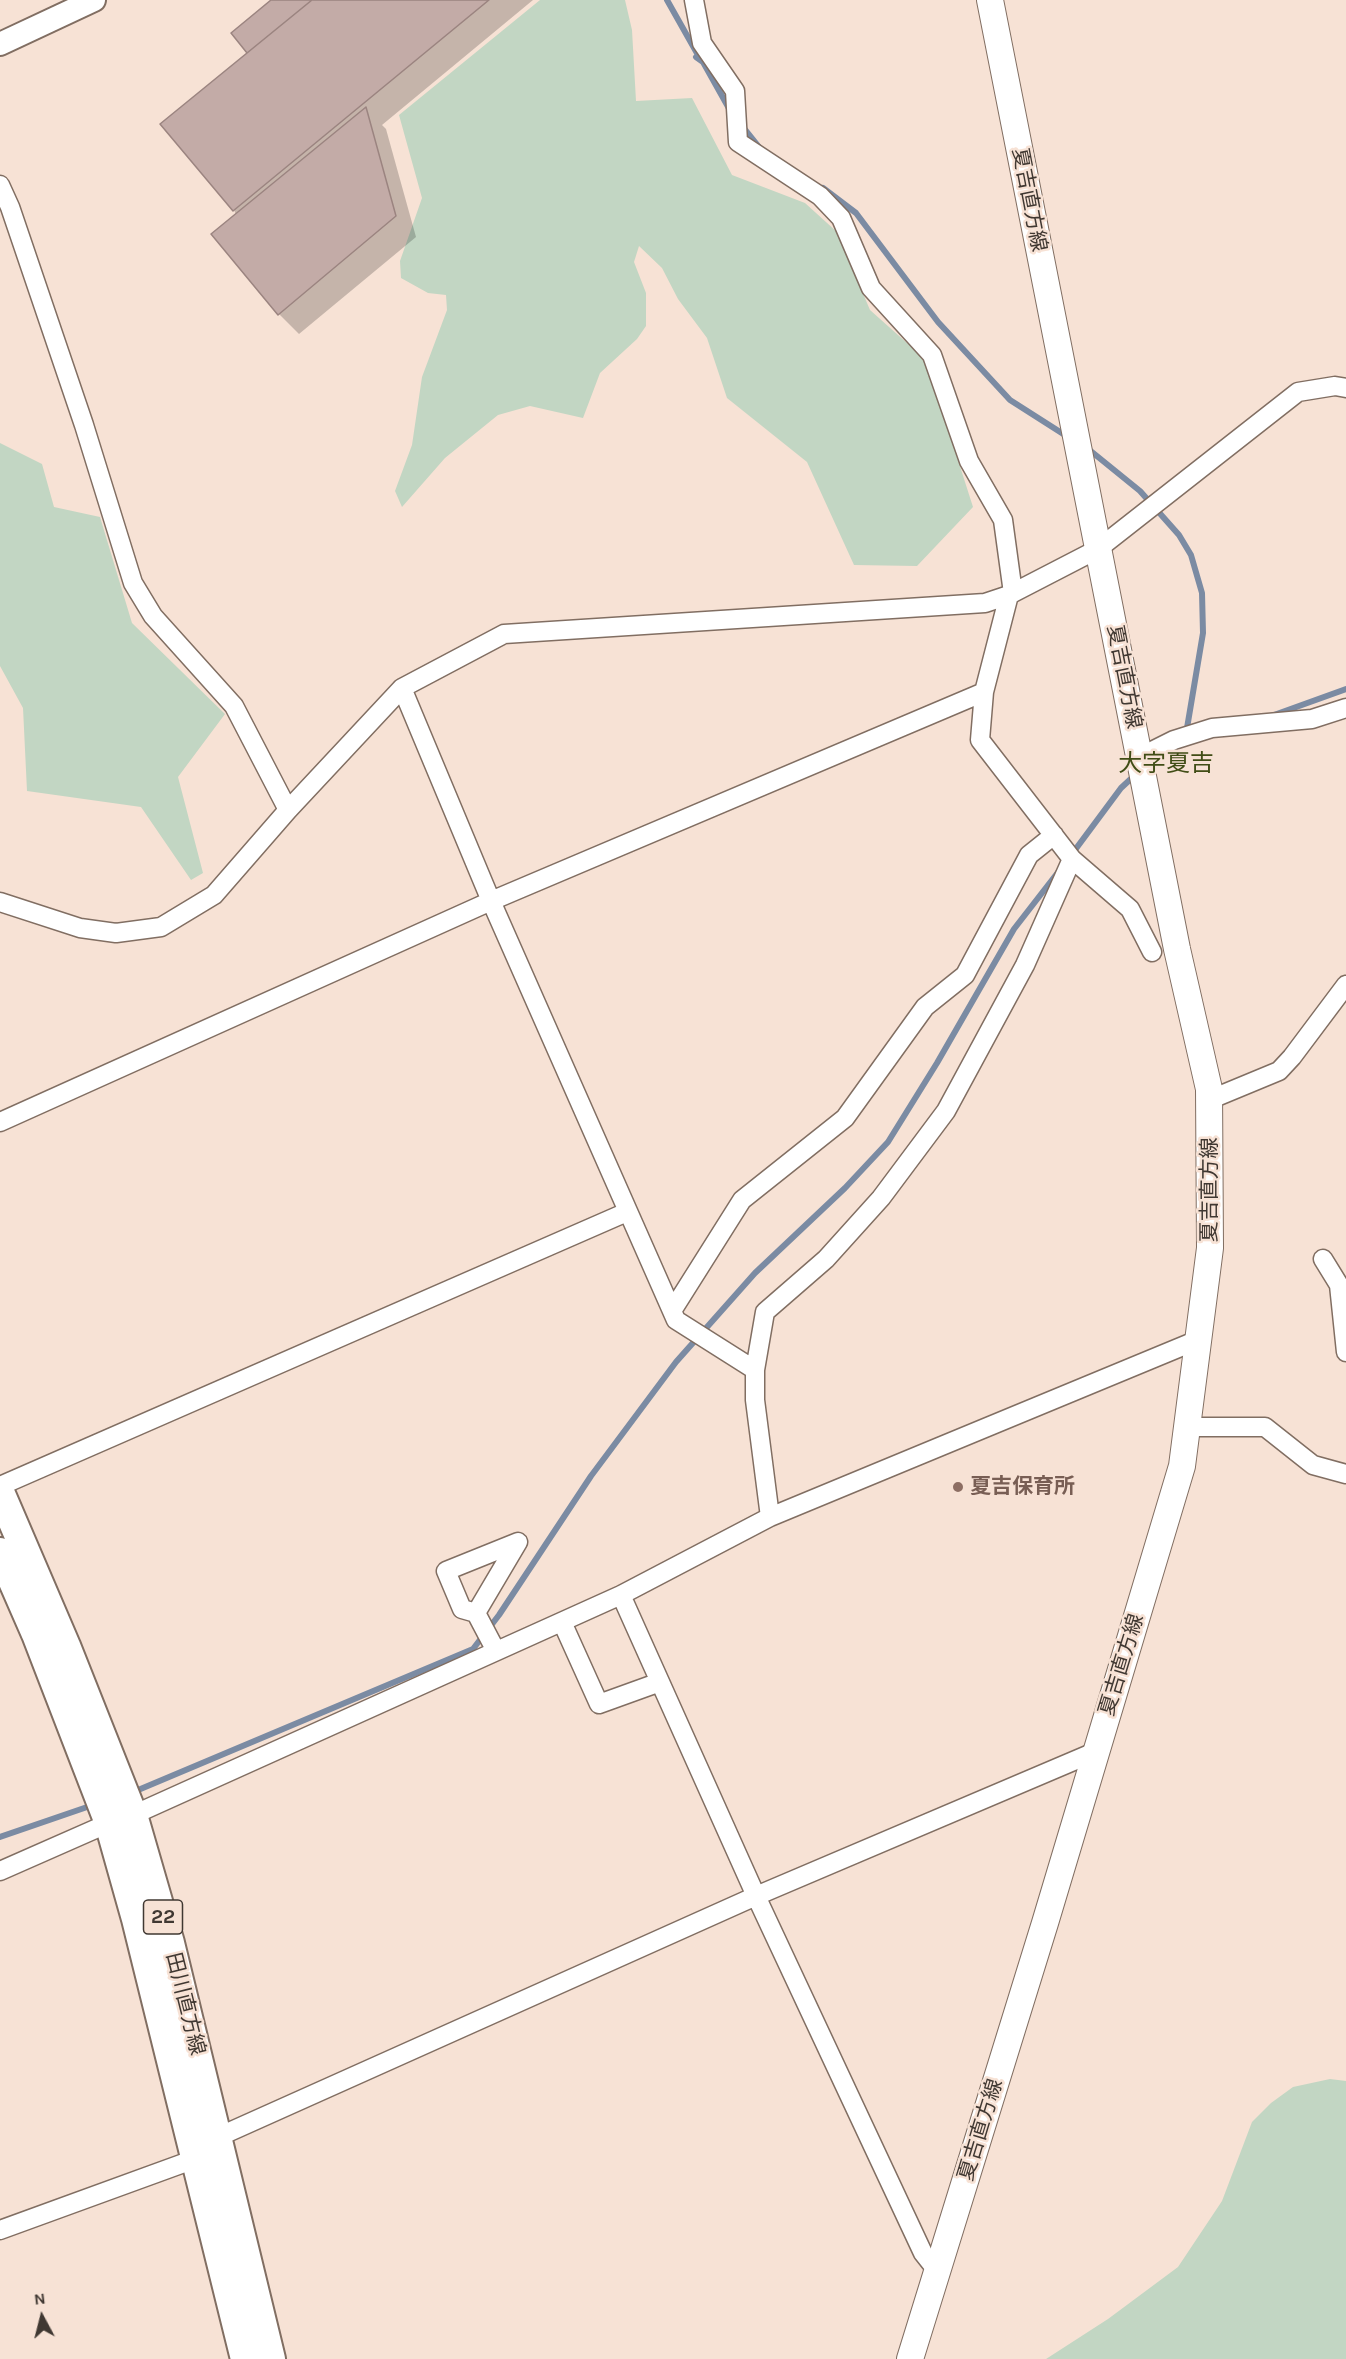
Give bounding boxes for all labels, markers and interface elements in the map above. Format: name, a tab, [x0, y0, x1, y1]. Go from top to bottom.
street label: 夏吉直方線	[1007, 146, 1051, 254]
street label: 夏吉直方線	[1102, 623, 1146, 731]
district label: 大字夏吉	[1118, 750, 1214, 778]
street label: 夏吉直方線	[1197, 1138, 1223, 1242]
place label: 夏吉保育所	[970, 1474, 1075, 1500]
marker: 夏吉保育所	[951, 1480, 965, 1494]
street label: 夏吉直方線	[1095, 1611, 1149, 1719]
road number: 22	[144, 1900, 182, 1934]
street label: 田川直方線	[160, 1950, 210, 2058]
street label: 夏吉直方線	[954, 2076, 1008, 2184]
north arrow	[12, 2287, 72, 2347]
text: N	[33, 2289, 47, 2309]

